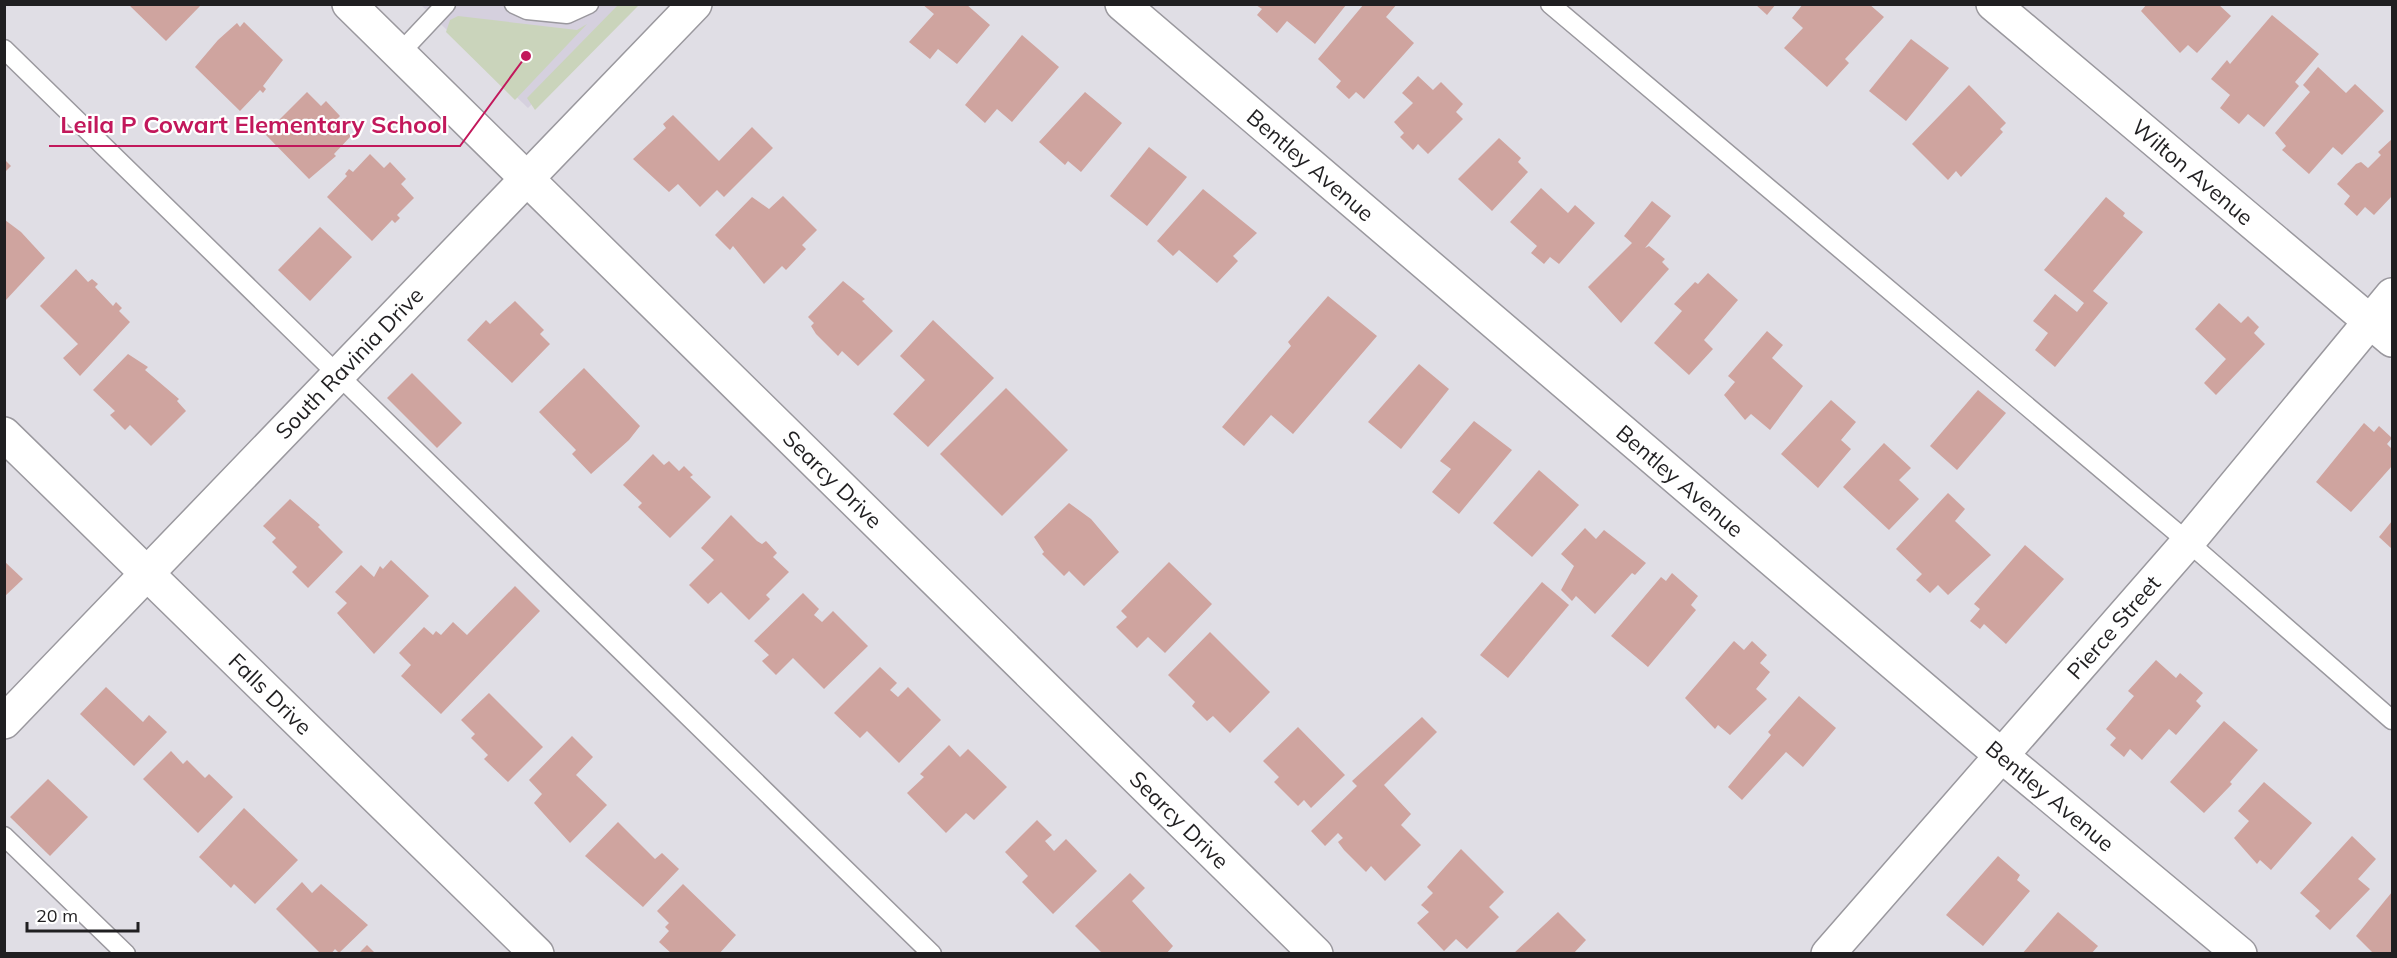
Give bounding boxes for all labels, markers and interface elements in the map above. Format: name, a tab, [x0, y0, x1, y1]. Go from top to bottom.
street label: Bentley Avenue	[1241, 103, 1380, 227]
callout: Leila P Cowart Elementary School	[49, 104, 460, 146]
text: Leila P Cowart Elementary School	[60, 109, 448, 139]
street label: Wilton Avenue	[2126, 113, 2259, 231]
street label: South Ravinia Drive	[269, 281, 429, 445]
street label: Bentley Avenue	[1611, 419, 1749, 543]
street label: Searcy Drive	[777, 424, 888, 534]
street label: Pierce Street	[2061, 569, 2167, 685]
street label: Falls Drive	[223, 647, 318, 741]
street label: Bentley Avenue	[1980, 734, 2120, 857]
street label: Searcy Drive	[1124, 765, 1235, 875]
scale bar	[27, 895, 138, 933]
text: 20 m	[36, 904, 78, 927]

